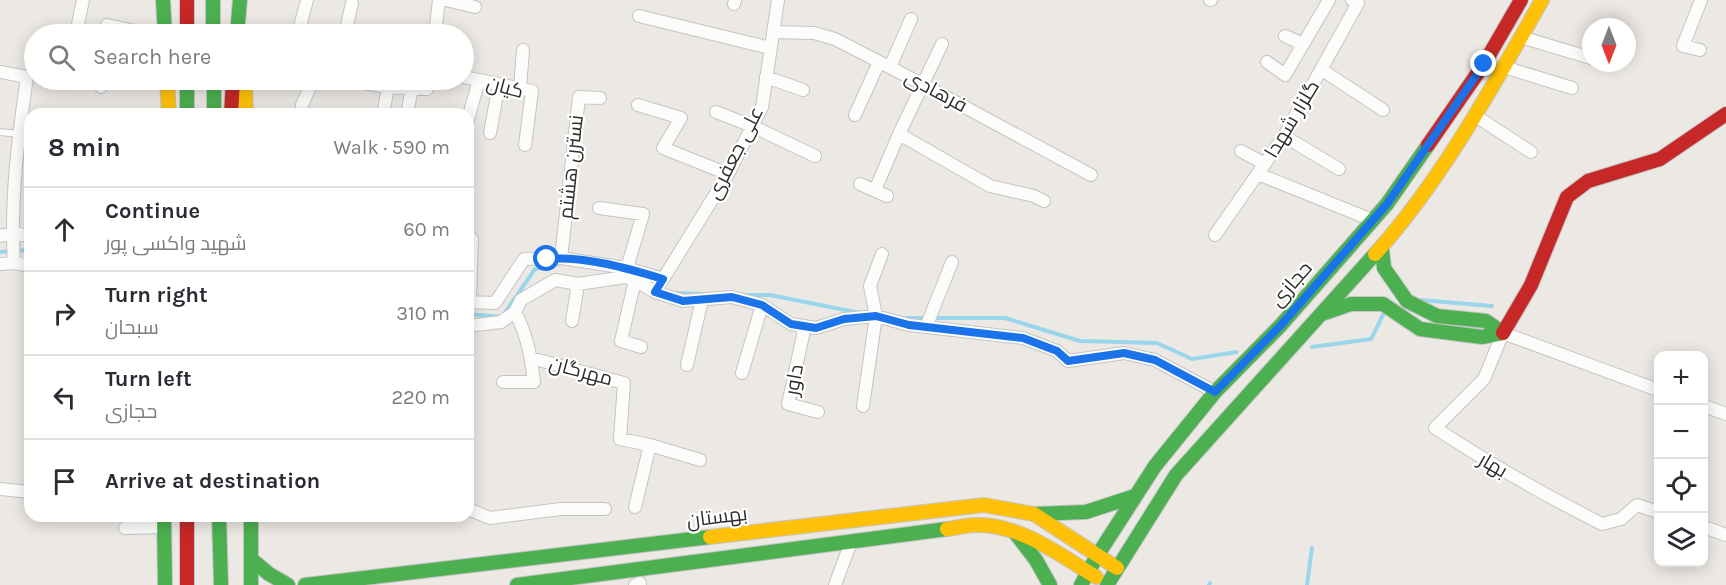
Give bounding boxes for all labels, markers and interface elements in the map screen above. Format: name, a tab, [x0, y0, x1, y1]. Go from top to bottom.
north arrow	[1582, 18, 1636, 72]
search box	[24, 24, 474, 90]
icon: search	[45, 41, 78, 74]
text: Search here	[93, 44, 211, 70]
route end	[1470, 50, 1496, 76]
street label: فرهادی	[900, 65, 971, 118]
street label: کیان	[484, 71, 526, 104]
street label: گلزار شهدا	[1260, 76, 1325, 163]
street label: علی جعفری	[702, 103, 769, 204]
street label: نسترن هشتم	[554, 114, 590, 220]
text: 8 min	[48, 132, 121, 163]
text: Walk · 590 m	[334, 136, 450, 159]
text: Continue	[105, 198, 200, 224]
icon: ahead	[48, 213, 81, 246]
text: 60 m	[403, 218, 450, 241]
text: شهید واکسی پور	[105, 232, 247, 255]
route start	[533, 245, 559, 271]
street label: حجازی	[1265, 257, 1318, 312]
text: Turn right	[105, 282, 208, 308]
icon: right	[48, 297, 81, 330]
text: 310 m	[396, 302, 450, 325]
text: سبحان	[105, 316, 159, 339]
map controls	[1654, 351, 1708, 567]
button: +	[1654, 351, 1708, 405]
street label: مهرگان	[546, 352, 615, 391]
street label: داور	[780, 363, 808, 398]
text: Turn left	[105, 366, 192, 392]
icon: left	[48, 381, 81, 414]
text: 220 m	[391, 386, 450, 409]
text: حجازی	[105, 400, 157, 423]
button: −	[1654, 405, 1708, 459]
street label: بهار	[1473, 447, 1512, 483]
button: locate	[1654, 459, 1708, 513]
icon: arrive	[48, 465, 81, 498]
text: Arrive at destination	[105, 468, 320, 494]
street label: بهستان	[685, 502, 749, 533]
button: layers	[1654, 513, 1708, 567]

